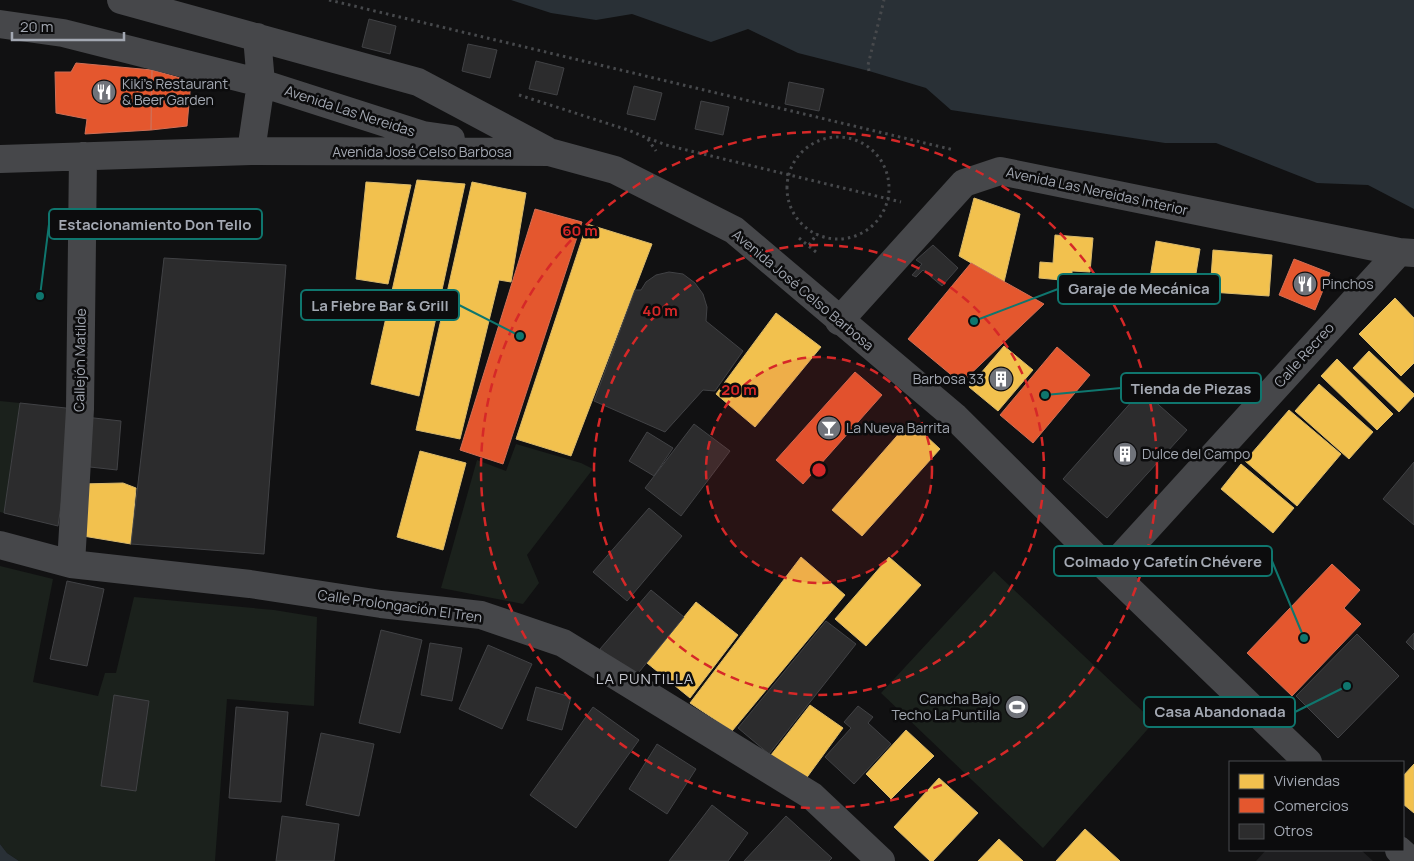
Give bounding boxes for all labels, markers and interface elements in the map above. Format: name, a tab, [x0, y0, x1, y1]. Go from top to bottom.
scale bar	[12, 10, 125, 42]
text: 20 m	[20, 16, 53, 37]
place label: Kiki's Restaurant & Beer Garden	[122, 74, 228, 109]
restaurant icon: Kiki's Restaurant & Beer Garden	[91, 79, 117, 105]
street label: Avenida Las Nereidas	[282, 80, 418, 141]
street label: Avenida José Celso Barbosa	[332, 142, 512, 161]
street label: Avenida Las Nereidas Interior	[1004, 162, 1190, 219]
callout: Estacionamiento Don Tello	[49, 209, 262, 239]
text: Estacionamiento Don Tello	[59, 214, 251, 235]
text: 60 m	[562, 220, 598, 241]
street label: Avenida José Celso Barbosa	[728, 225, 878, 355]
restaurant icon: Pinchos	[1292, 271, 1318, 297]
callout: Garaje de Mecánica	[1058, 274, 1220, 304]
place label: Pinchos	[1322, 274, 1374, 293]
text: Garaje de Mecánica	[1068, 278, 1210, 299]
callout: La Fiebre Bar & Grill	[301, 290, 459, 320]
text: La Fiebre Bar & Grill	[311, 295, 449, 316]
text: 40 m	[642, 300, 678, 321]
street label: Callejón Matilde	[69, 308, 90, 412]
street label: Calle Recreo	[1269, 318, 1338, 391]
building icon: Barbosa 33	[988, 366, 1014, 392]
place label: Barbosa 33	[913, 369, 984, 388]
callout: Tienda de Piezas	[1121, 373, 1261, 403]
text: Tienda de Piezas	[1131, 378, 1251, 399]
text: 20 m	[721, 379, 757, 400]
bar icon: La Nueva Barrita	[816, 415, 842, 441]
place label: La Nueva Barrita	[846, 418, 950, 437]
building icon: Dulce del Campo	[1112, 441, 1138, 467]
place label: Dulce del Campo	[1142, 444, 1250, 463]
centre of rings	[810, 461, 828, 479]
callout: Colmado y Cafetín Chévere	[1054, 546, 1272, 576]
text: Colmado y Cafetín Chévere	[1064, 551, 1262, 572]
street label: Calle Prolongación El Tren	[317, 585, 484, 626]
district label: LA PUNTILLA	[596, 668, 694, 689]
place label: Cancha Bajo Techo La Puntilla	[891, 689, 1000, 724]
sports icon: Cancha Bajo Techo La Puntilla	[1004, 694, 1030, 720]
callout: Casa Abandonada	[1144, 697, 1295, 727]
text: Casa Abandonada	[1154, 701, 1286, 722]
legend	[1229, 761, 1404, 851]
text: Viviendas	[1274, 770, 1340, 791]
text: Comercios	[1274, 795, 1349, 816]
text: Otros	[1274, 820, 1313, 841]

